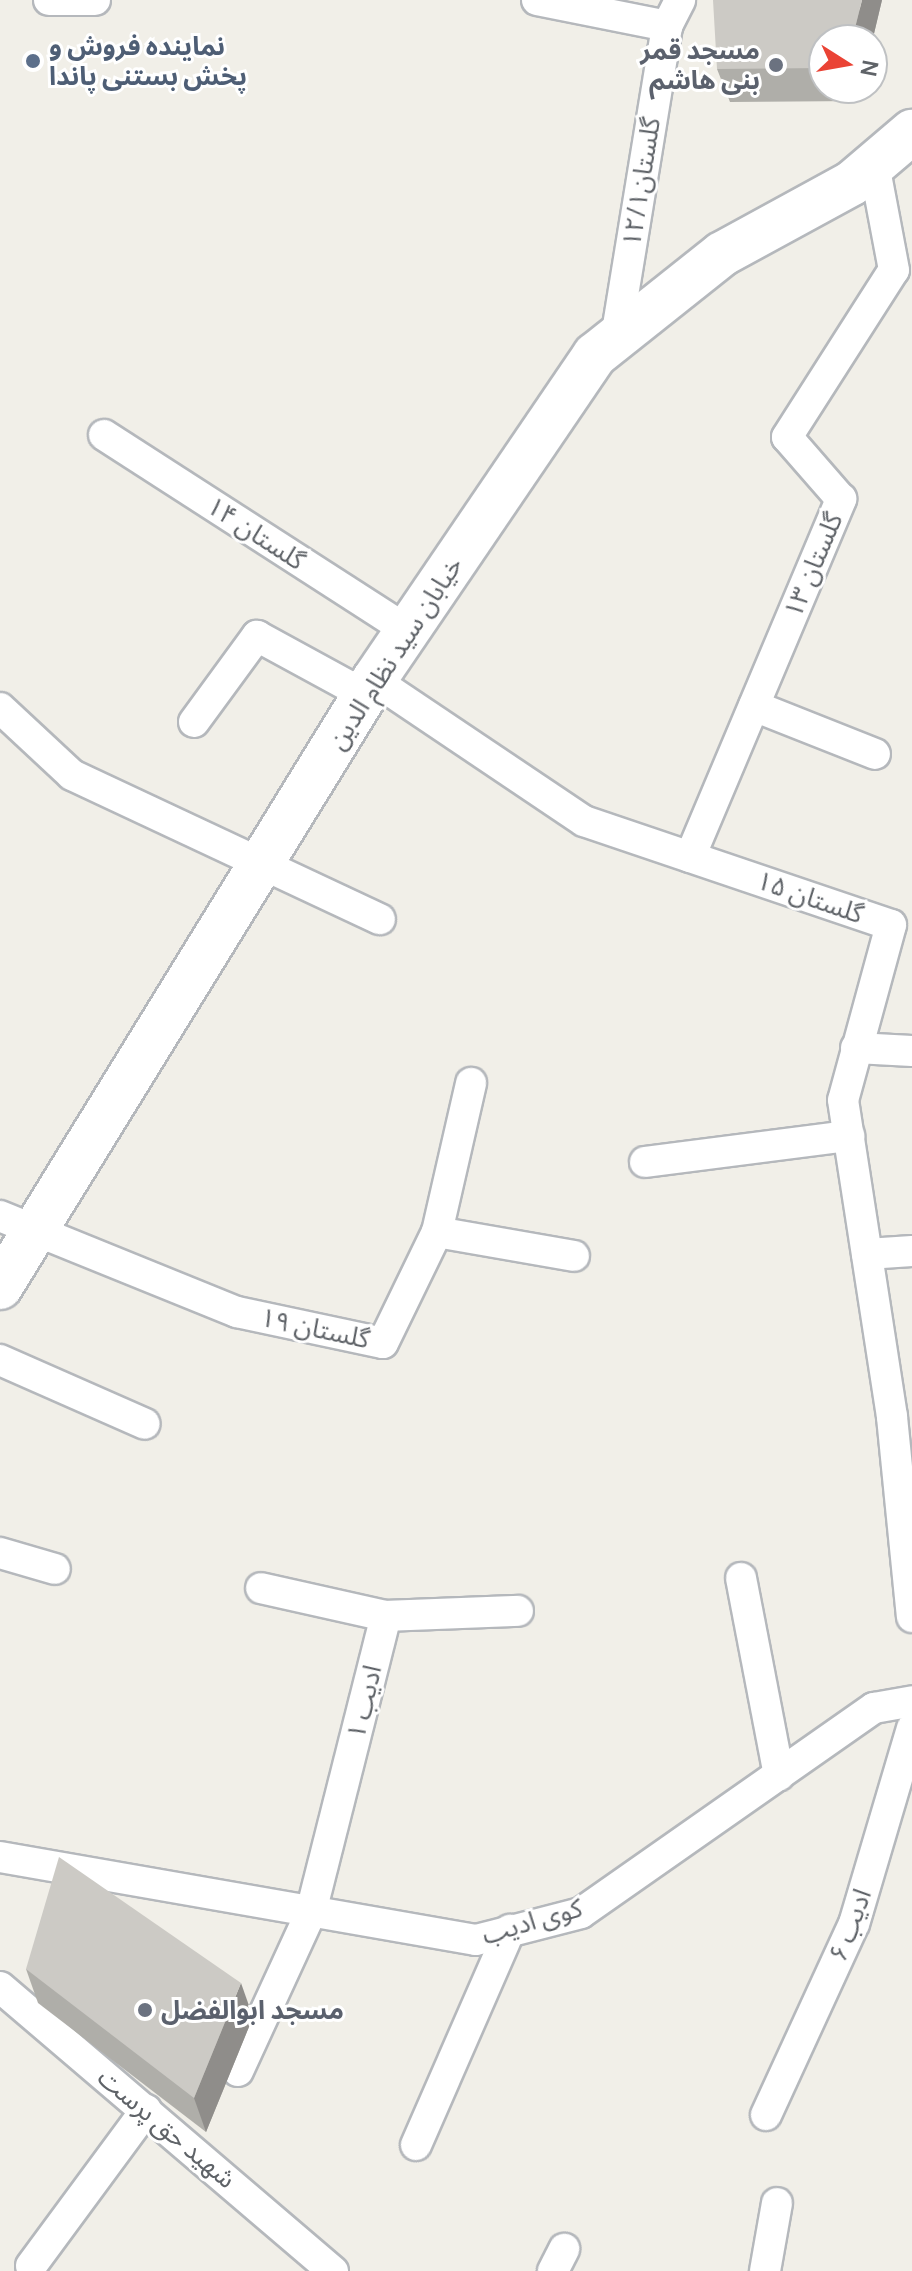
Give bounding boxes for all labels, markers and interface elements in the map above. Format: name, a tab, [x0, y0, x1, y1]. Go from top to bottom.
north arrow	[808, 24, 888, 104]
place label: نماینده فروش و پخش بستنی پاندا	[49, 30, 247, 92]
place label: مسجد قمر بنی هاشم	[640, 34, 760, 96]
marker: نماینده فروش و پخش بستنی پاندا	[24, 52, 42, 70]
marker: مسجد قمر بنی هاشم	[767, 56, 785, 74]
text: N	[853, 58, 886, 79]
street label: گلستان۱۲/۱	[615, 115, 667, 249]
street label: گلستان ۱۴	[201, 490, 311, 576]
street label: گلستان ۱۳	[777, 508, 849, 622]
street label: خیابان سید نظام الدین	[321, 551, 469, 755]
street label: گلستان ۱۵	[753, 864, 867, 930]
street label: گلستان ۱۹	[258, 1301, 372, 1355]
street label: ادیب ۱	[340, 1662, 388, 1742]
street label: ادیب ۶	[822, 1884, 878, 1966]
street label: کوی ادیب	[478, 1892, 586, 1950]
place label: مسجد ابوالفضل	[161, 1994, 344, 2026]
marker: مسجد ابوالفضل	[136, 2001, 154, 2019]
street label: شهید حق پرست	[92, 2061, 242, 2195]

